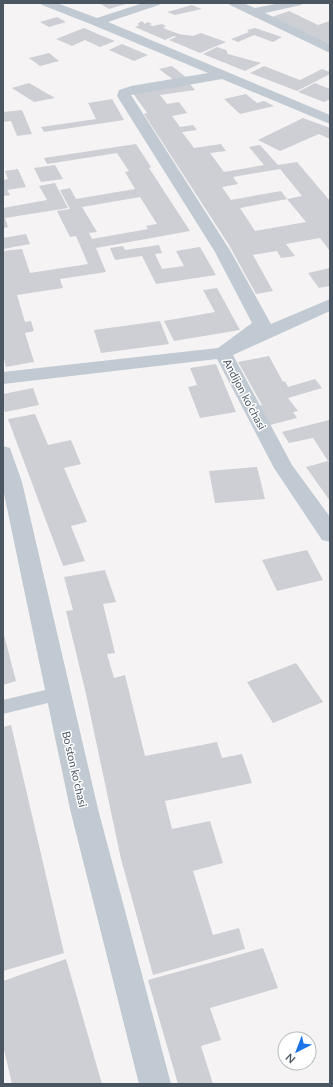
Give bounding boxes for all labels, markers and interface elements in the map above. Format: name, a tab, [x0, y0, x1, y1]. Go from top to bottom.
street label: Andijon koʻchasi	[221, 356, 269, 432]
street label: Boʻston koʻchasi	[60, 730, 90, 809]
north arrow	[277, 1031, 317, 1071]
text: N	[282, 1051, 297, 1066]

